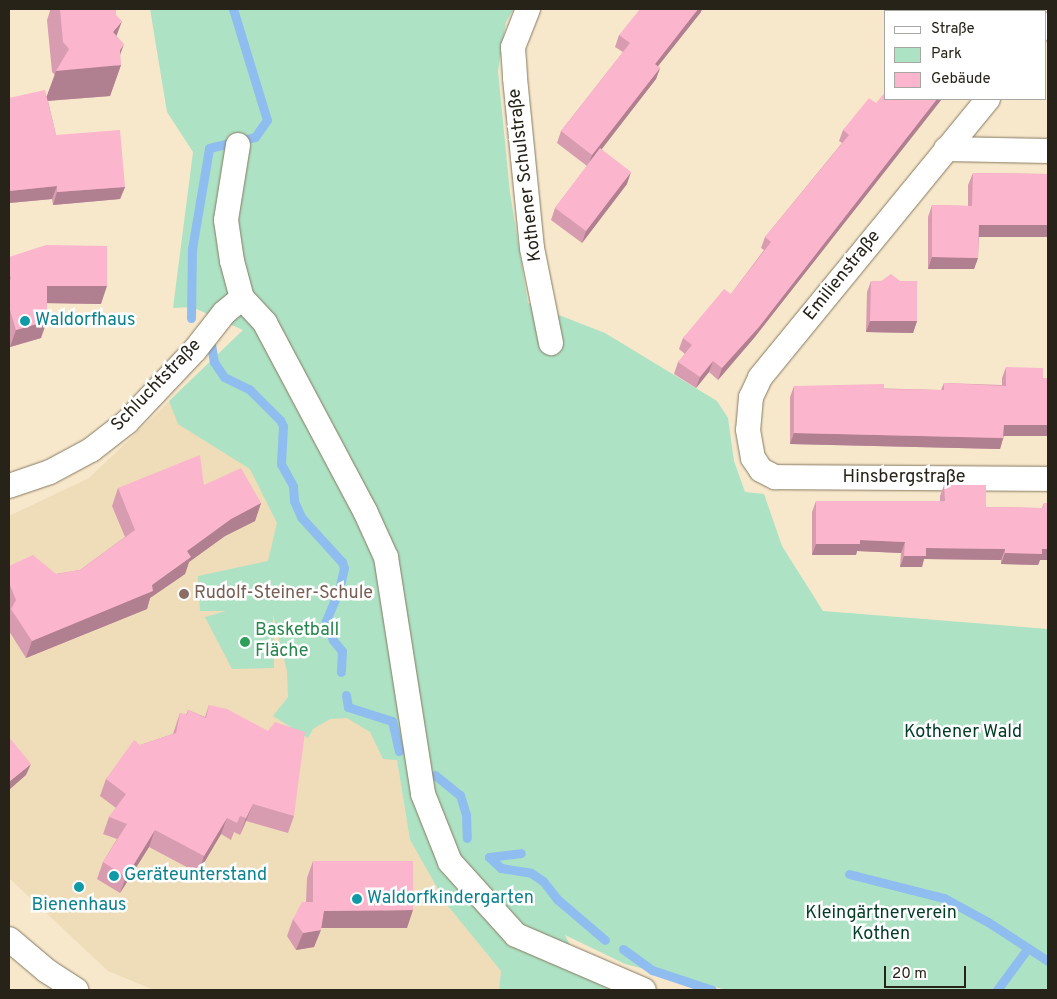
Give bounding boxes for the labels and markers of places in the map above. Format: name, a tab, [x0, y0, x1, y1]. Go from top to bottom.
place label: Waldorfhaus	[35, 310, 135, 332]
marker: Waldorfhaus	[19, 315, 31, 327]
place label: Rudolf-Steiner-Schule	[194, 583, 373, 605]
marker: Rudolf-Steiner-Schule	[178, 588, 190, 600]
place label: Basketball Fläche	[255, 621, 339, 664]
marker: Basketball Fläche	[239, 636, 251, 648]
place label: Geräteunterstand	[124, 865, 267, 887]
marker: Geräteunterstand	[108, 870, 120, 882]
marker: Bienenhaus	[73, 881, 85, 893]
place label: Waldorfkindergarten	[367, 888, 534, 910]
marker: Waldorfkindergarten	[351, 893, 363, 905]
place label: Bienenhaus	[32, 895, 126, 917]

